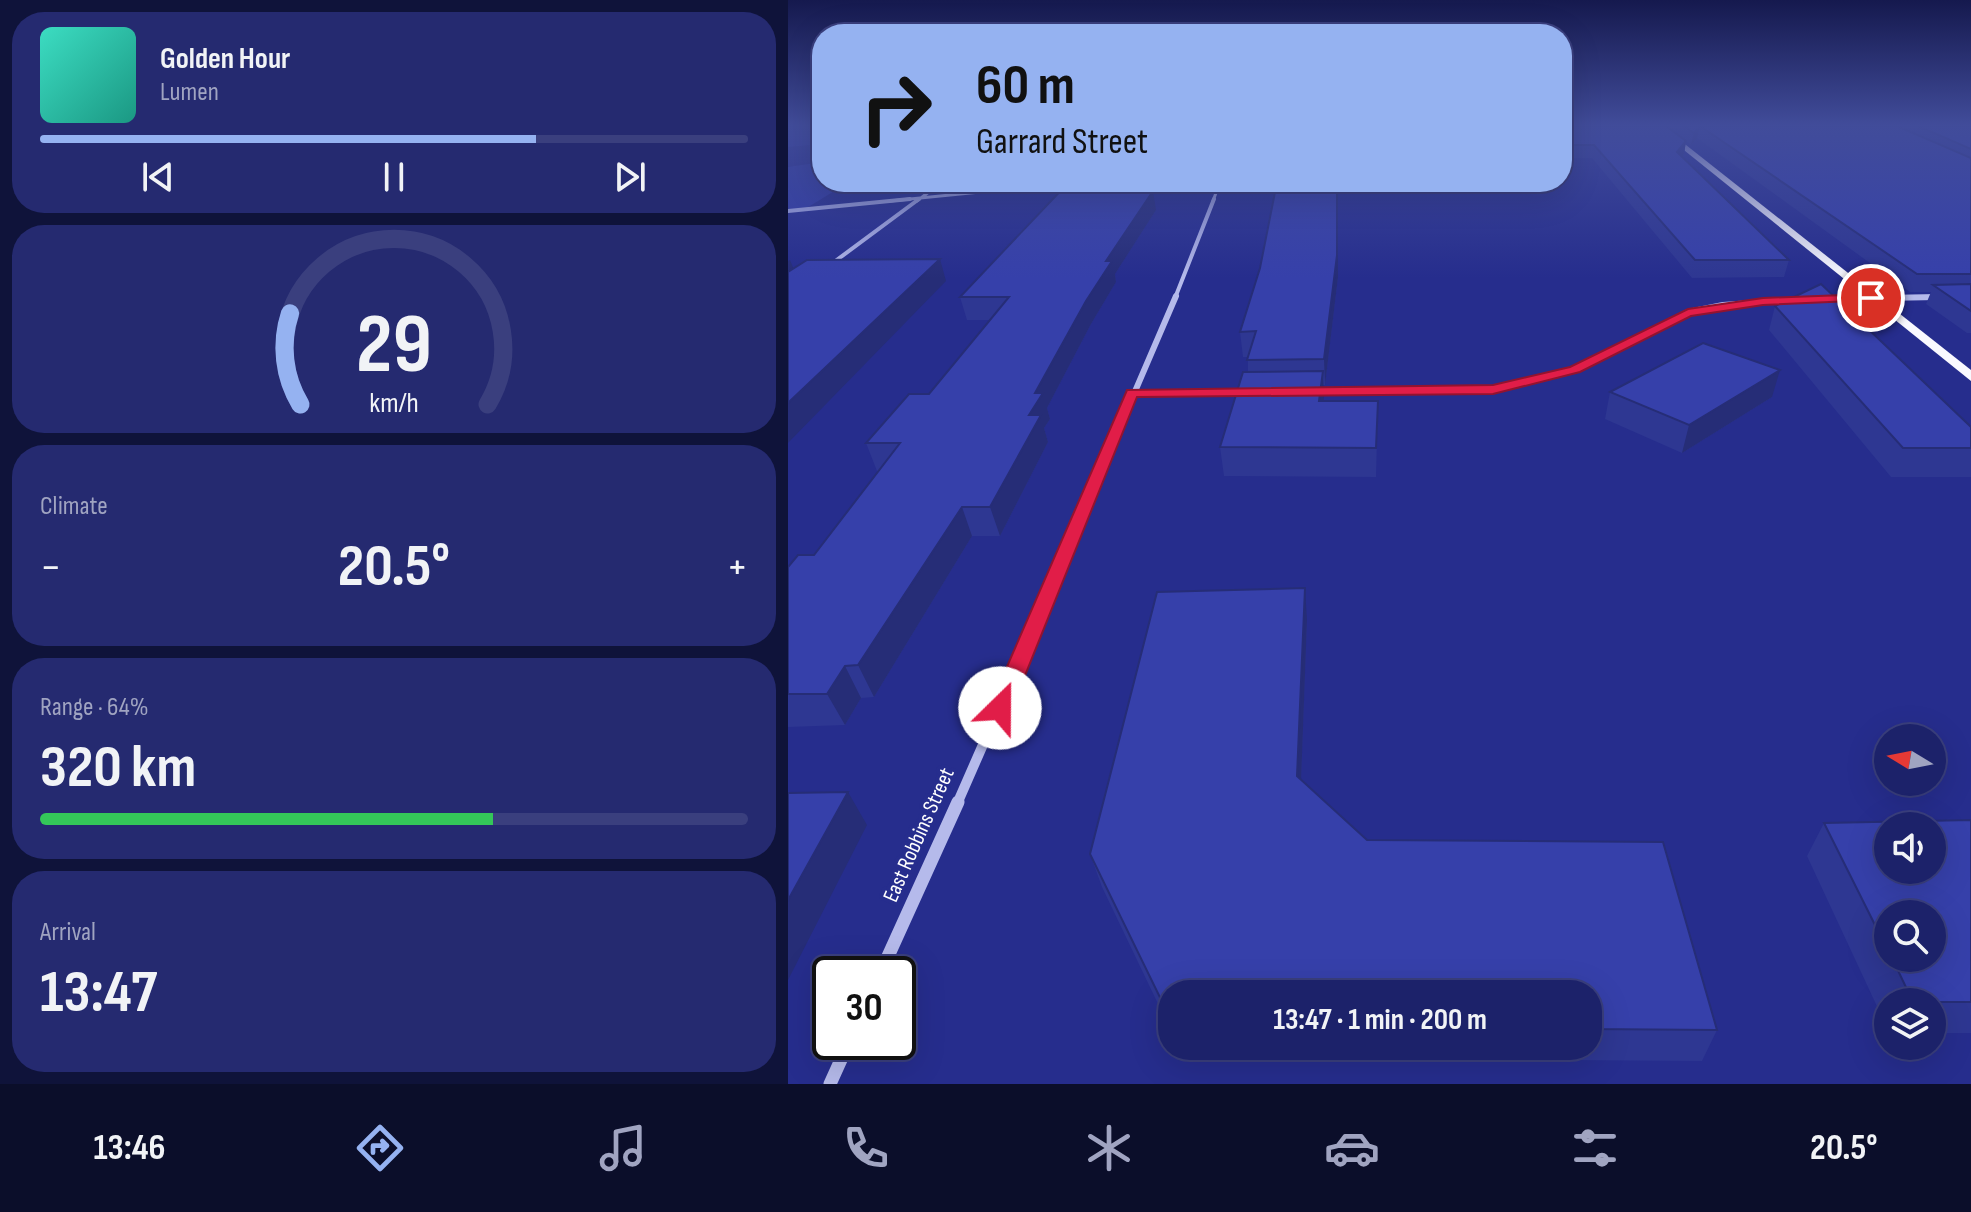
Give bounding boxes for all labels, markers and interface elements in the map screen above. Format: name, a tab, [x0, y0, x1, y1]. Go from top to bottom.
text: Golden Hour	[160, 41, 290, 77]
text: 60 m	[976, 53, 1075, 120]
icon: right	[844, 56, 948, 160]
text: Lumen	[160, 77, 219, 108]
text: Garrard Street	[976, 121, 1148, 164]
icon: previous	[136, 155, 180, 199]
icon: pause	[372, 155, 416, 199]
icon: next	[608, 155, 652, 199]
pin	[1837, 264, 1905, 332]
icon: arrive	[1849, 276, 1893, 320]
text: 29	[356, 296, 432, 396]
text: km/h	[369, 386, 419, 421]
text: Climate	[40, 491, 108, 522]
text: 20.5°	[338, 531, 450, 603]
text: −	[40, 541, 62, 594]
text: +	[726, 541, 748, 594]
position arrow	[958, 666, 1042, 750]
text: Range · 64%	[40, 692, 149, 723]
north arrow	[1874, 724, 1946, 796]
map controls	[1874, 724, 1946, 1060]
text: 320 km	[40, 732, 196, 804]
street label: East Robbins Street	[877, 764, 961, 906]
button: sound	[1874, 812, 1946, 884]
button: search	[1874, 900, 1946, 972]
text: Arrival	[40, 917, 96, 948]
speed limit sign: 30	[812, 956, 916, 1060]
text: 13:47	[40, 957, 157, 1029]
button: layers	[1874, 988, 1946, 1060]
text: 13:47 · 1 min · 200 m	[1273, 1002, 1487, 1038]
icon: directions	[352, 1120, 408, 1176]
icon: music	[595, 1120, 651, 1176]
icon: phone	[838, 1120, 894, 1176]
icon: climate	[1081, 1120, 1137, 1176]
icon: car	[1324, 1120, 1380, 1176]
icon: filters	[1567, 1120, 1623, 1176]
text: 13:46	[93, 1127, 165, 1170]
text: 20.5°	[1810, 1127, 1877, 1170]

